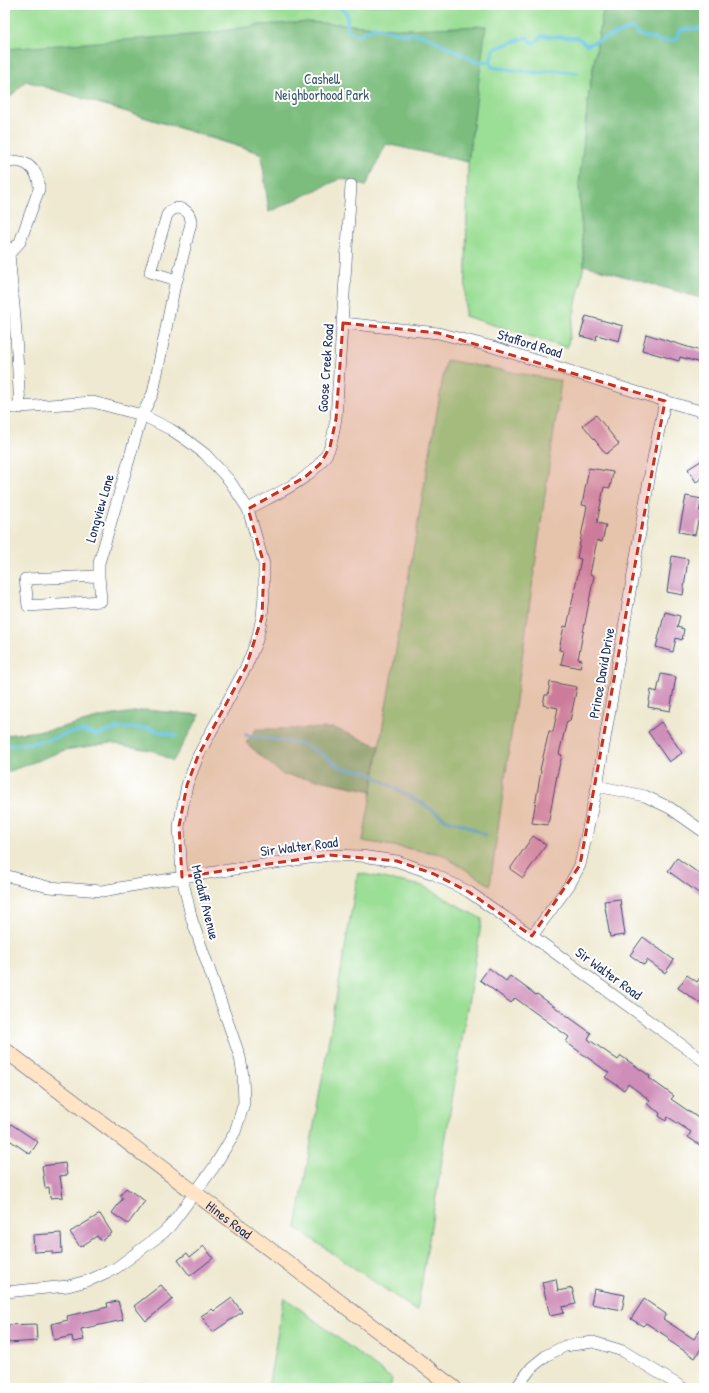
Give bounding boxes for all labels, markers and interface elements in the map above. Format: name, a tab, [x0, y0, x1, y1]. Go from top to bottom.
park label: Cashell Neighborhood Park	[275, 69, 369, 105]
street label: Goose Creek Road	[312, 323, 338, 413]
street label: Stafford Road	[495, 324, 565, 362]
street label: Longview Lane	[80, 471, 119, 545]
street label: Prince David Drive	[584, 626, 618, 720]
street label: Sir Walter Road	[259, 832, 339, 860]
street label: Macduff Avenue	[188, 863, 225, 942]
street label: Sir Walter Road	[572, 942, 647, 1004]
street label: Hines Road	[203, 1195, 257, 1243]

